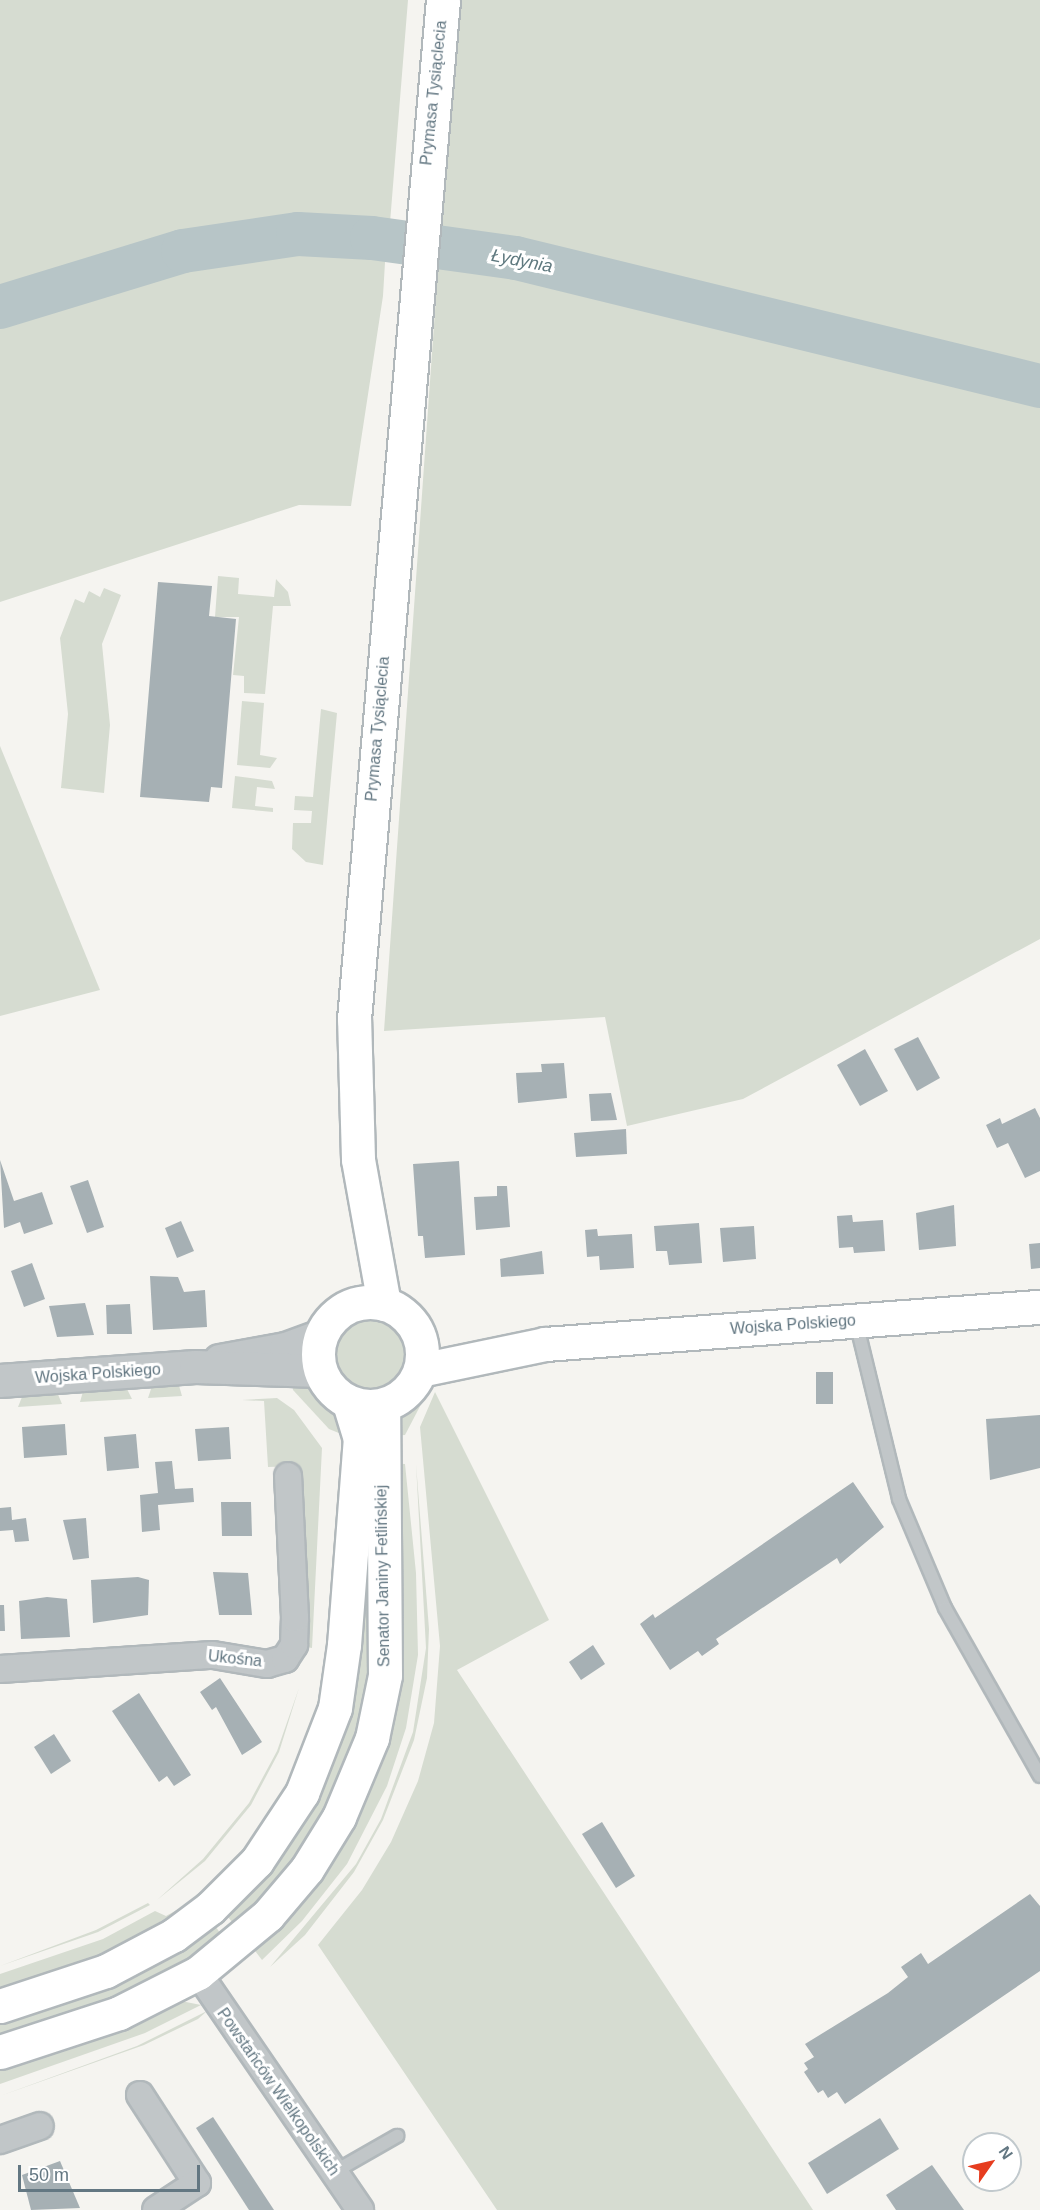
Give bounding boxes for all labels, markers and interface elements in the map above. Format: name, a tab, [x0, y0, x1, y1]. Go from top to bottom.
street label: Prymasa Tysiąclecia	[417, 19, 451, 167]
water label: Łydynia	[489, 244, 555, 278]
street label: Prymasa Tysiąclecia	[362, 656, 394, 802]
street label: Wojska Polskiego	[729, 1311, 857, 1339]
street label: Wojska Polskiego	[34, 1360, 162, 1388]
street label: Senator Janiny Fetlińskiej	[372, 1485, 394, 1667]
street label: Ukośna	[207, 1647, 263, 1671]
street label: Powstańców Wielkopolskich	[213, 2005, 343, 2179]
north arrow	[962, 2132, 1022, 2192]
text: N	[995, 2143, 1016, 2162]
scale bar	[21, 2153, 202, 2191]
text: 50 m	[29, 2165, 69, 2185]

